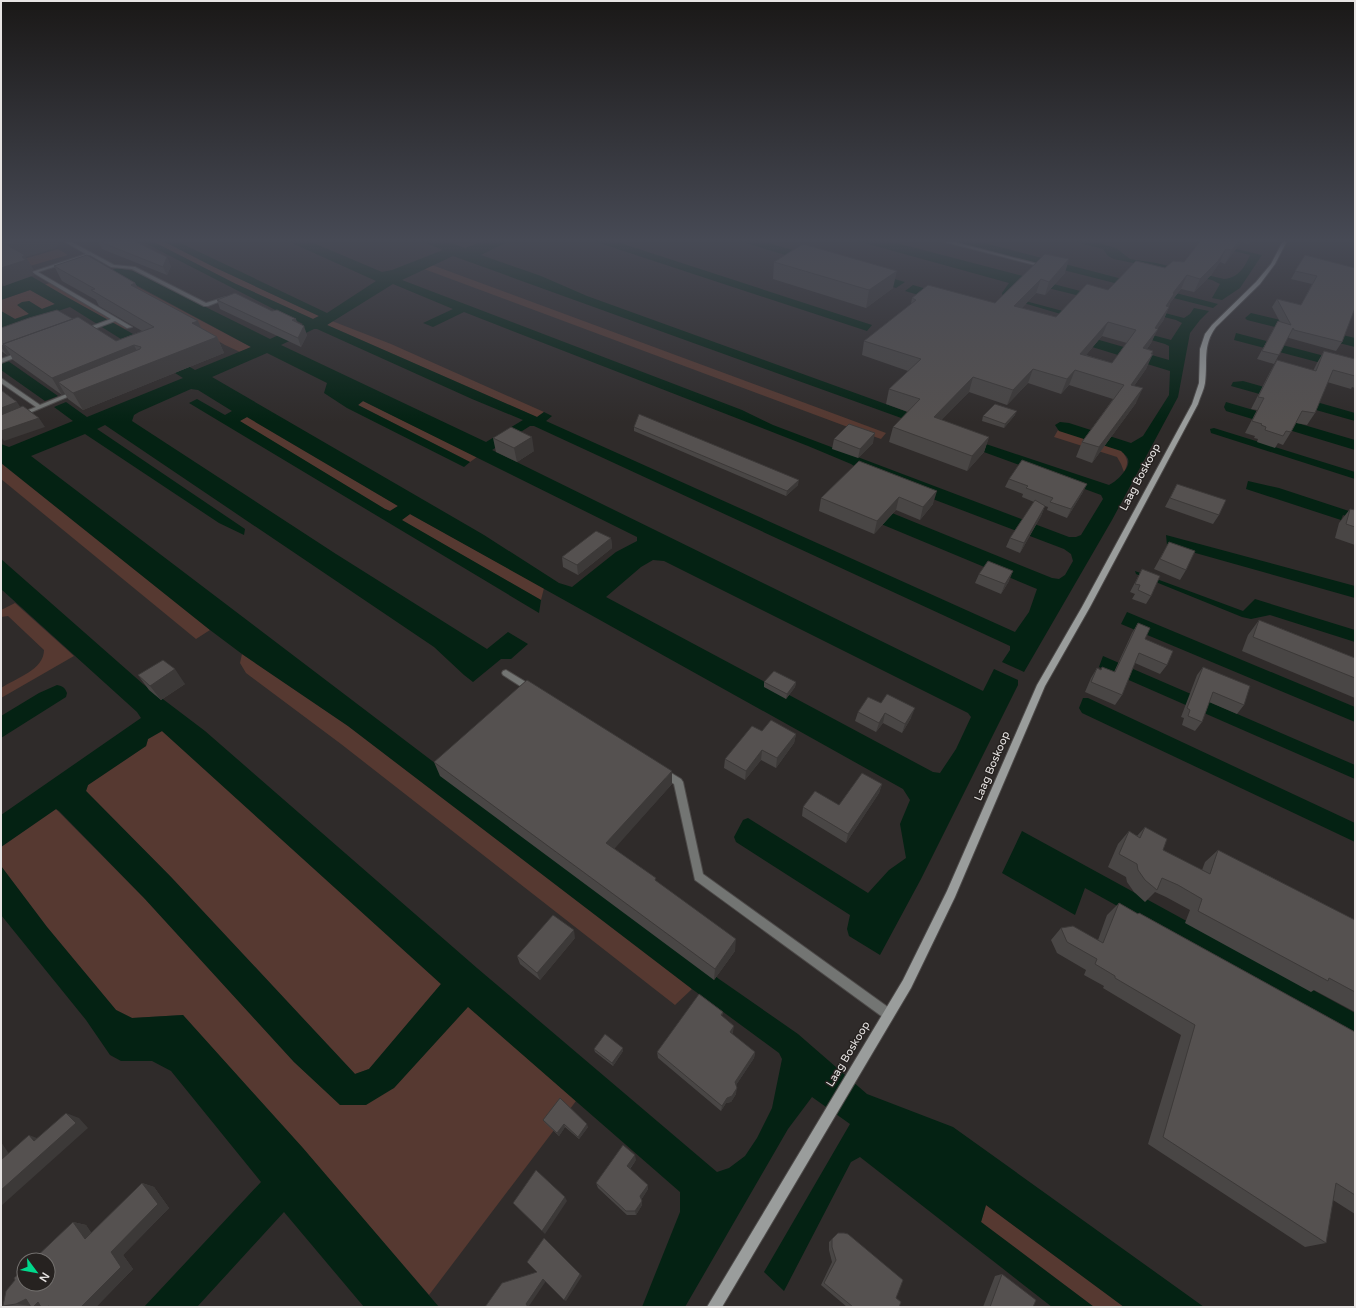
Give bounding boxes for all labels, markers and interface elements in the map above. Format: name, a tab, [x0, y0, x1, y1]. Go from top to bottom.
street label: Laag Boskoop	[1117, 441, 1163, 513]
street label: Laag Boskoop	[972, 729, 1013, 803]
street label: Laag Boskoop	[823, 1019, 873, 1089]
north arrow	[16, 1252, 56, 1292]
text: N	[36, 1270, 52, 1284]

